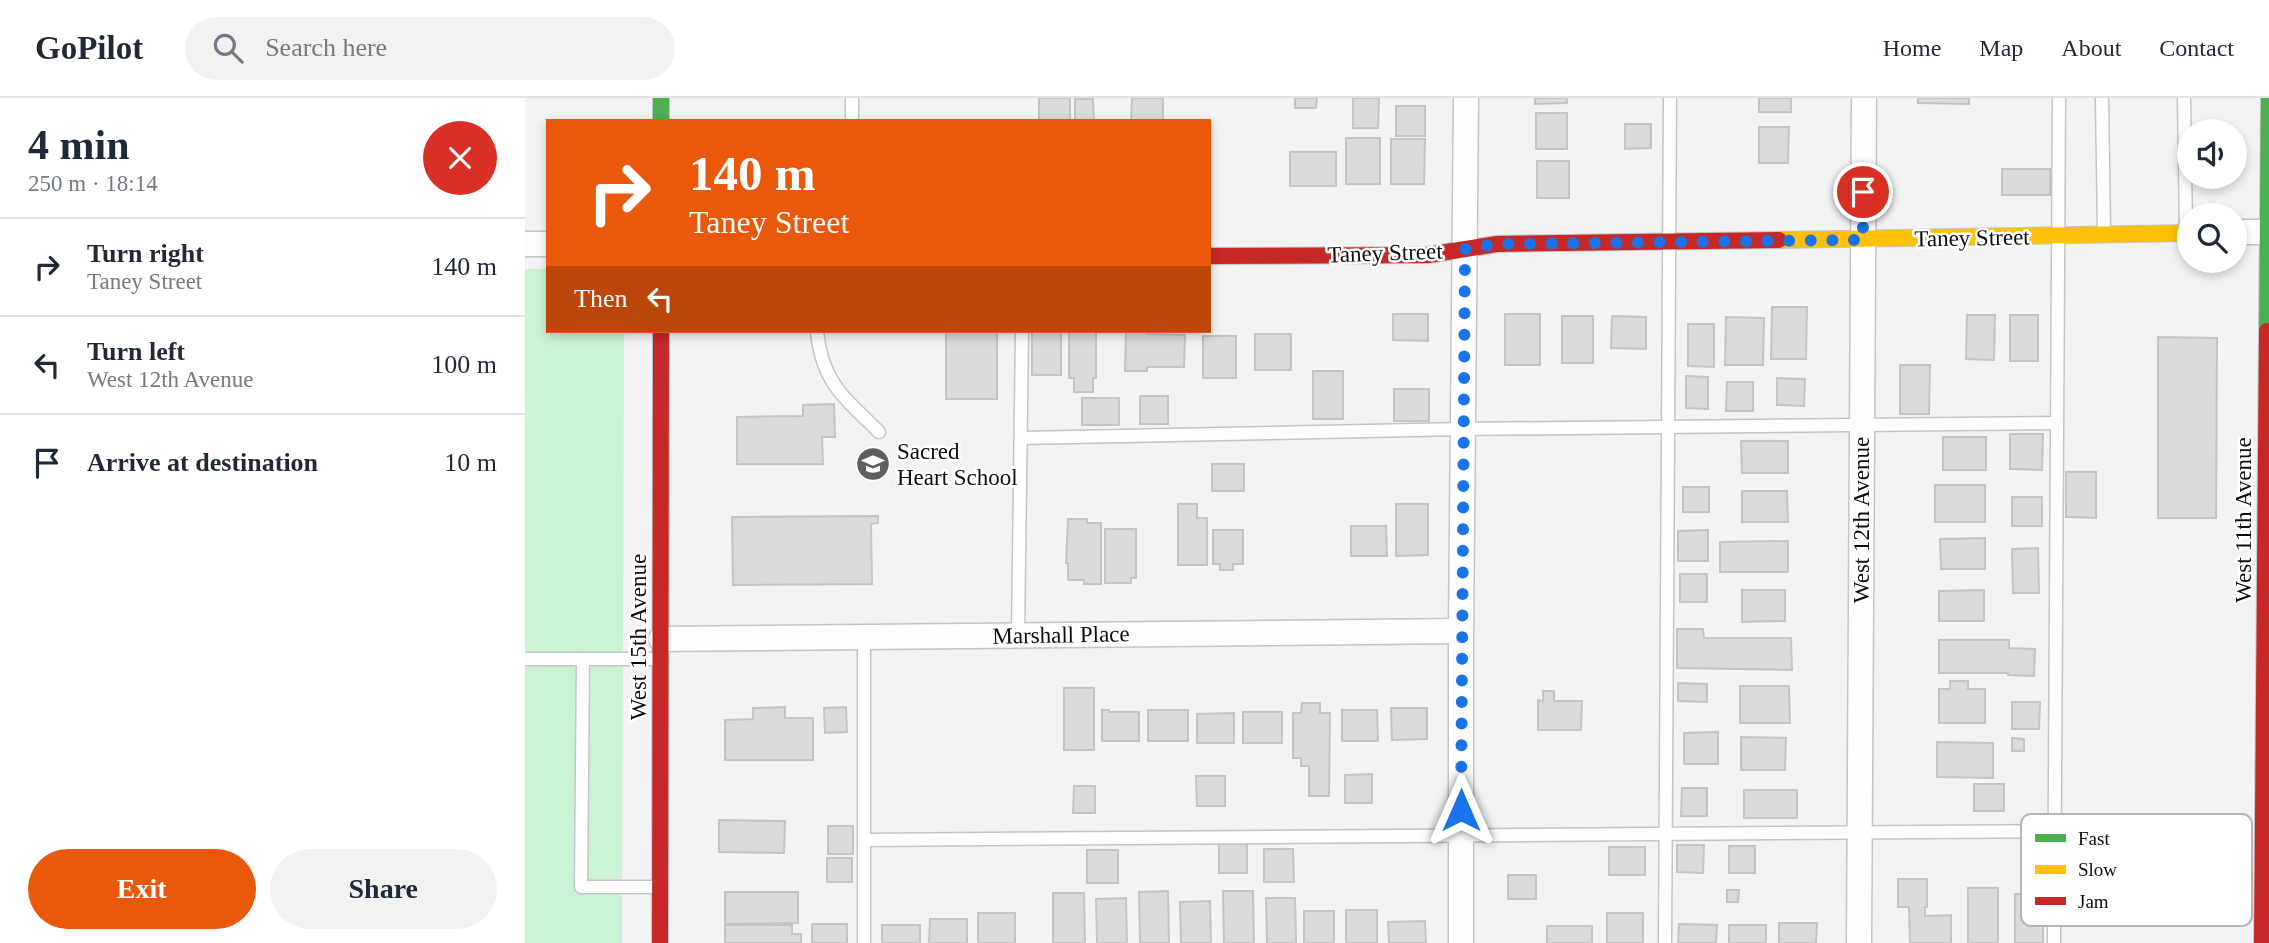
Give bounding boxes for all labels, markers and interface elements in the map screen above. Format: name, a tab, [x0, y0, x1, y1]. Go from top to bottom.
search box	[185, 17, 675, 80]
icon: search	[209, 29, 247, 67]
text: GoPilot	[35, 30, 143, 66]
text: Search here	[265, 33, 387, 62]
text: Home	[1883, 35, 1941, 61]
text: Map	[1979, 35, 2023, 61]
text: About	[2061, 35, 2121, 61]
text: Contact	[2159, 35, 2234, 61]
map controls	[2177, 119, 2247, 273]
button: sound	[2177, 119, 2247, 189]
button: close	[423, 121, 497, 195]
text: 4 min	[28, 122, 130, 168]
text: 140 m	[689, 146, 816, 201]
icon: right	[574, 147, 665, 238]
pin	[1833, 162, 1893, 222]
text: 250 m · 18:14	[28, 171, 158, 196]
icon: arrive	[1844, 173, 1882, 211]
button: search	[2177, 203, 2247, 273]
text: Taney Street	[689, 204, 849, 240]
street label: Taney Street	[1914, 224, 2030, 252]
street label: Taney Street	[1327, 238, 1444, 268]
text: Turn right	[87, 239, 204, 268]
icon: right	[28, 248, 66, 286]
text: 140 m	[431, 252, 497, 281]
text: Taney Street	[87, 269, 202, 294]
icon: left	[641, 280, 679, 318]
text: Then	[574, 284, 627, 313]
text: Turn left	[87, 337, 185, 366]
icon: left	[28, 346, 66, 384]
text: 100 m	[431, 350, 497, 379]
text: West 12th Avenue	[87, 367, 253, 392]
street label: West 12th Avenue	[1849, 437, 1874, 603]
street label: West 11th Avenue	[2231, 437, 2256, 603]
place label: Sacred Heart School	[897, 439, 1018, 490]
icon: arrive	[28, 444, 66, 482]
school or university icon: Sacred Heart School	[854, 445, 892, 483]
text: Arrive at destination	[87, 448, 318, 477]
text: 10 m	[444, 448, 497, 477]
street label: West 15th Avenue	[626, 554, 651, 720]
street label: Marshall Place	[992, 621, 1130, 649]
position arrow	[1424, 773, 1498, 847]
legend	[2021, 814, 2252, 926]
text: Fast	[2078, 828, 2110, 849]
button: Exit	[28, 849, 256, 929]
button: Share	[270, 849, 497, 929]
text: Slow	[2078, 859, 2117, 880]
text: Jam	[2078, 891, 2109, 912]

